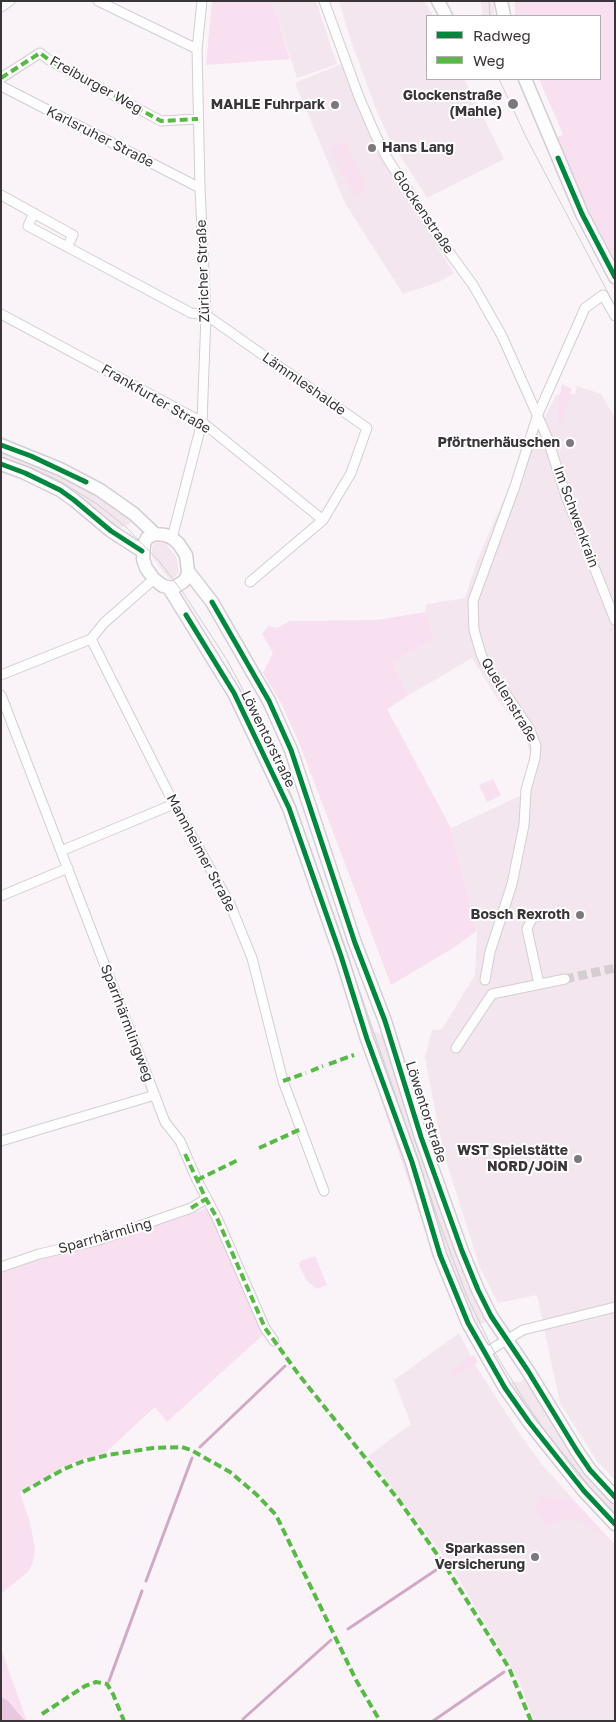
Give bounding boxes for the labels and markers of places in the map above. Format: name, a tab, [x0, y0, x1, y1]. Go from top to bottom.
place label: Glockenstraße (Mahle)	[403, 88, 502, 120]
place label: MAHLE Fuhrpark	[211, 97, 325, 113]
marker: Glockenstraße (Mahle)	[506, 97, 520, 111]
marker: MAHLE Fuhrpark	[329, 99, 341, 111]
place label: Hans Lang	[382, 140, 454, 156]
marker: Hans Lang	[366, 142, 378, 154]
place label: Pförtnerhäuschen	[438, 435, 560, 451]
marker: Pförtnerhäuschen	[564, 437, 576, 449]
place label: Bosch Rexroth	[471, 907, 570, 923]
marker: Bosch Rexroth	[574, 909, 586, 921]
place label: WST Spielstätte NORD/JOiN	[457, 1143, 568, 1176]
marker: WST Spielstätte NORD/JOiN	[572, 1153, 584, 1165]
place label: Sparkassen Versicherung	[435, 1541, 525, 1574]
marker: Sparkassen Versicherung	[529, 1551, 541, 1563]

